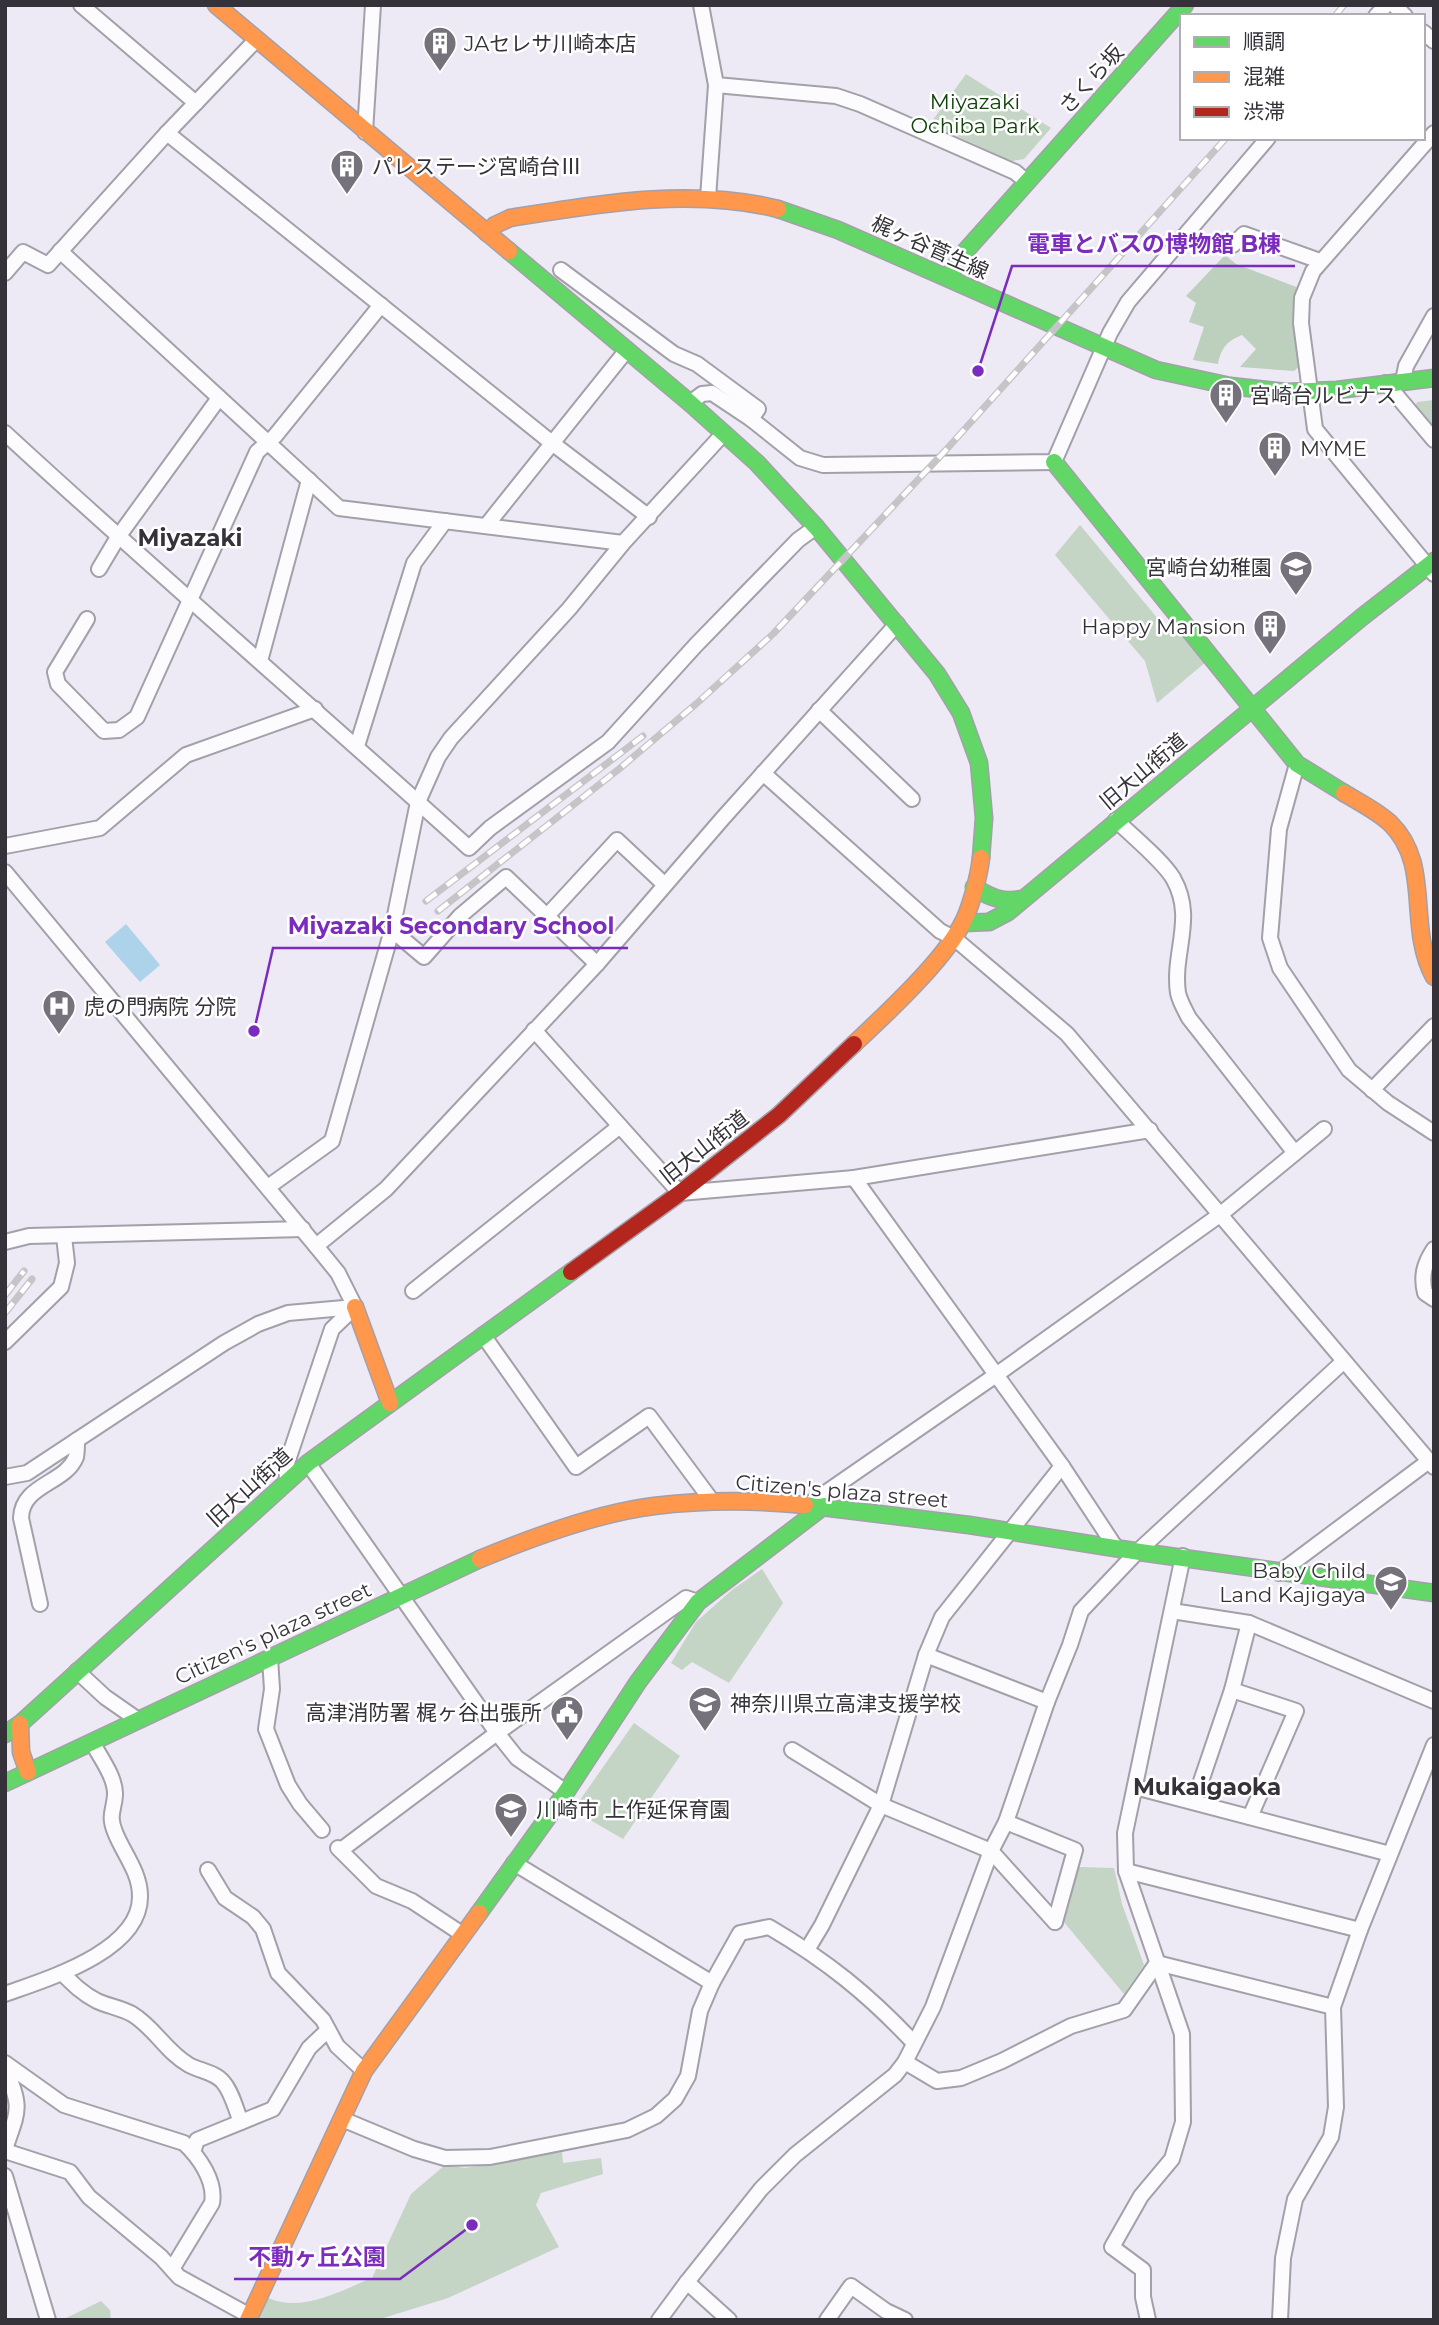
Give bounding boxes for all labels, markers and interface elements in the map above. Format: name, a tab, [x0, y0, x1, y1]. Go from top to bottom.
legend	[1180, 14, 1425, 140]
building icon: JAセレサ川崎本店	[421, 24, 459, 73]
text: 順調	[1243, 29, 1285, 54]
place label: JAセレサ川崎本店	[463, 31, 636, 56]
street label: さくら坂	[1054, 39, 1128, 119]
text: 混雑	[1243, 64, 1285, 89]
park label: Miyazaki Ochiba Park	[910, 89, 1040, 138]
text: 渋滞	[1243, 99, 1285, 124]
building icon: パレステージ宮崎台Ⅲ	[328, 147, 366, 196]
place label: パレステージ宮崎台Ⅲ	[372, 154, 582, 179]
street label: 梶ヶ谷菅生線	[867, 210, 993, 284]
callout: 電車とバスの博物館 B棟	[1012, 222, 1295, 266]
text: 電車とバスの博物館 B棟	[1027, 230, 1281, 258]
building icon: 宮崎台ルビナス	[1207, 376, 1245, 425]
place label: 宮崎台ルビナス	[1250, 383, 1397, 408]
building icon: MYME	[1256, 429, 1294, 478]
place label: MYME	[1300, 436, 1367, 461]
district label: Miyazaki	[138, 524, 243, 552]
school or university icon: 宮崎台幼稚園	[1277, 548, 1315, 597]
place label: 宮崎台幼稚園	[1146, 555, 1272, 580]
building icon: Happy Mansion	[1251, 607, 1289, 656]
place label: Happy Mansion	[1082, 614, 1246, 639]
street label: 旧大山街道	[1095, 728, 1191, 814]
callout: Miyazaki Secondary School	[273, 904, 628, 948]
text: Miyazaki Secondary School	[288, 912, 614, 940]
hospital icon: 虎の門病院 分院	[40, 987, 78, 1036]
place label: 虎の門病院 分院	[84, 994, 237, 1019]
street label: 旧大山街道	[655, 1105, 753, 1189]
street label: 旧大山街道	[202, 1443, 296, 1531]
street label: Citizen's plaza street	[734, 1469, 950, 1513]
place label: Baby Child Land Kajigaya	[1219, 1558, 1366, 1607]
school or university icon: Baby Child Land Kajigaya	[1372, 1563, 1410, 1612]
street label: Citizen's plaza street	[171, 1577, 375, 1689]
school or university icon: 神奈川県立高津支援学校	[686, 1684, 724, 1733]
place label: 神奈川県立高津支援学校	[730, 1691, 961, 1716]
public building icon: 高津消防署 梶ヶ谷出張所	[548, 1693, 586, 1742]
place label: 高津消防署 梶ヶ谷出張所	[305, 1700, 542, 1725]
district label: Mukaigaoka	[1133, 1773, 1281, 1801]
school or university icon: 川崎市 上作延保育園	[492, 1790, 530, 1839]
place label: 川崎市 上作延保育園	[536, 1797, 731, 1822]
callout: 不動ヶ丘公園	[234, 2235, 400, 2279]
text: 不動ヶ丘公園	[248, 2243, 386, 2271]

